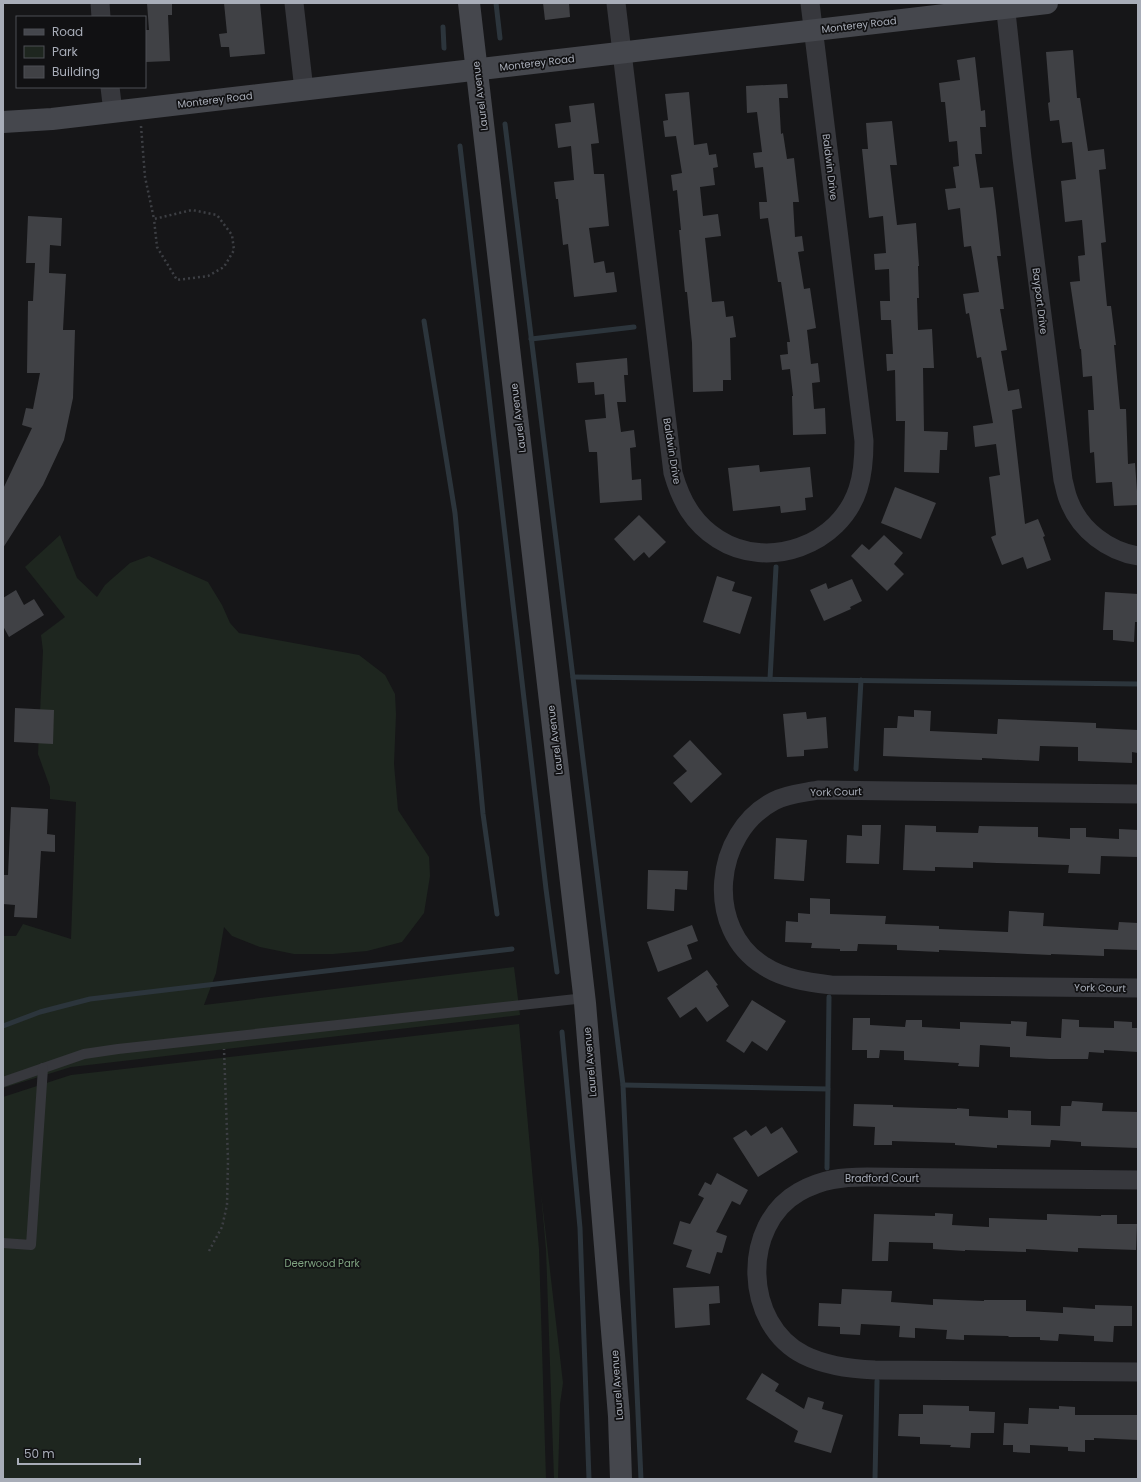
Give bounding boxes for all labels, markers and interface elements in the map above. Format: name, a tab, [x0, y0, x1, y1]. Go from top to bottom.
street label: Monterey Road	[821, 13, 897, 37]
legend	[16, 16, 146, 88]
text: Road	[52, 23, 83, 40]
text: Park	[52, 43, 79, 60]
street label: Monterey Road	[499, 51, 575, 75]
street label: Laurel Avenue	[468, 60, 492, 132]
text: Building	[52, 63, 100, 80]
street label: Monterey Road	[177, 88, 253, 112]
street label: Baldwin Drive	[818, 133, 842, 201]
street label: Bayport Drive	[1028, 267, 1052, 335]
street label: Laurel Avenue	[506, 382, 530, 454]
street label: Baldwin Drive	[659, 417, 685, 485]
street label: Laurel Avenue	[543, 704, 567, 776]
street label: York Court	[810, 784, 862, 800]
street label: York Court	[1074, 980, 1126, 996]
street label: Laurel Avenue	[579, 1026, 601, 1098]
street label: Bradford Court	[845, 1171, 919, 1186]
park label: Deerwood Park	[284, 1256, 360, 1271]
street label: Laurel Avenue	[607, 1350, 627, 1420]
scale bar	[18, 1440, 140, 1466]
text: 50 m	[24, 1445, 55, 1462]

